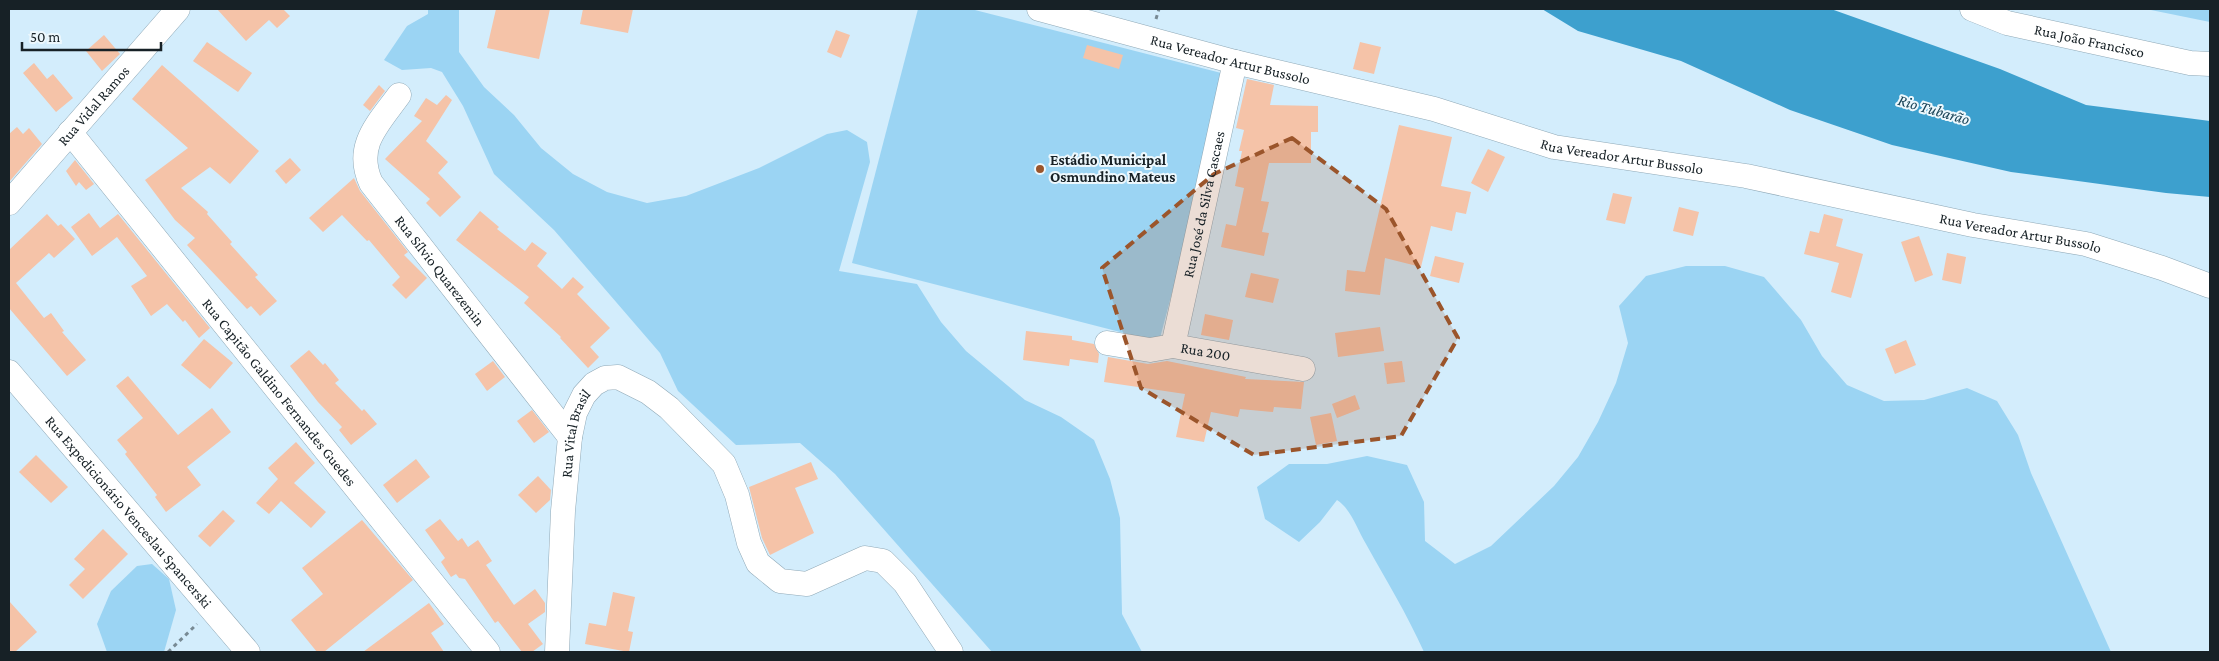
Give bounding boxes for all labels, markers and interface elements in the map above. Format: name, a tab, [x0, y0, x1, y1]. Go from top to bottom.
scale bar	[22, 20, 161, 52]
street label: Rua João Francisco	[2033, 21, 2146, 61]
text: 50 m	[30, 29, 60, 45]
street label: Rua Vereador Artur Bussolo	[1149, 32, 1312, 88]
street label: Rua Vidal Ramos	[55, 63, 133, 149]
water label: Rio Tubarão	[1896, 91, 1972, 128]
street label: Rua José da Silva Cascaes	[1180, 129, 1228, 279]
street label: Rua Vereador Artur Bussolo	[1539, 135, 1704, 177]
place label: Estádio Municipal Osmundino Mateus	[1050, 152, 1175, 185]
marker: Estádio Municipal Osmundino Mateus	[1034, 163, 1046, 175]
street label: Rua Vereador Artur Bussolo	[1938, 210, 2103, 256]
street label: Rua Sílvio Quarezemin	[392, 212, 488, 329]
street label: Rua Capitão Galdino Fernandes Guedes	[199, 295, 359, 489]
street label: Rua 200	[1180, 340, 1232, 364]
street label: Rua Vital Brasil	[558, 386, 594, 478]
street label: Rua Expedicionário Venceslau Spancerski	[42, 413, 215, 611]

